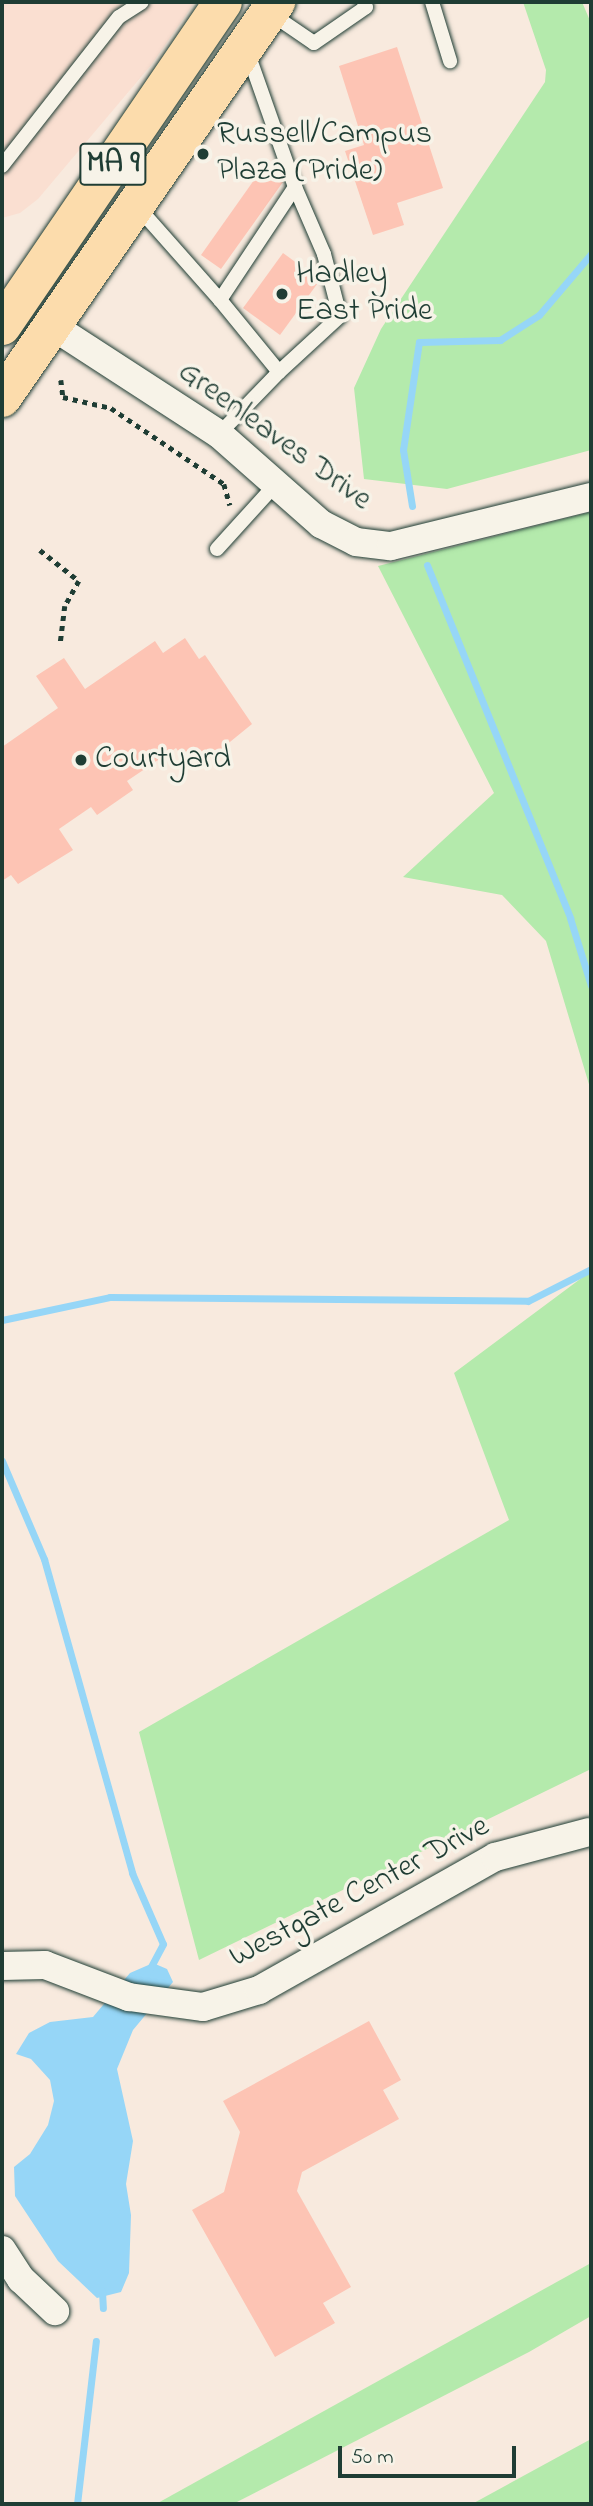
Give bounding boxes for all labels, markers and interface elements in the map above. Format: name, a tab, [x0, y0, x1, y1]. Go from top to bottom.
place label: Russell/Campus Plaza (Pride)	[217, 117, 432, 192]
road number: MA 9	[78, 138, 148, 190]
marker: Russell/Campus Plaza (Pride)	[195, 146, 211, 162]
place label: Hadley East Pride	[296, 257, 432, 332]
marker: Hadley East Pride	[274, 286, 290, 302]
street label: Greenleaves Drive	[170, 354, 378, 520]
place label: Courtyard	[95, 741, 231, 779]
marker: Courtyard	[73, 752, 89, 768]
street label: Westgate Center Drive	[224, 1808, 496, 1978]
scale bar	[341, 2432, 520, 2476]
text: 50 m	[351, 2443, 394, 2473]

